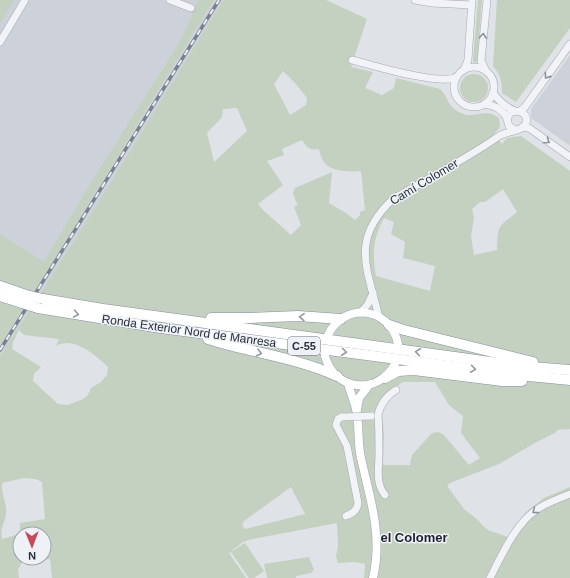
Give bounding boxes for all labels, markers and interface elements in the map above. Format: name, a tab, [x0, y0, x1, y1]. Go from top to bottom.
one-way arrow	[479, 33, 488, 39]
one-way arrow	[545, 71, 552, 78]
one-way arrow	[543, 136, 550, 144]
street label: Camí Colomer	[387, 156, 461, 208]
one-way arrow	[73, 309, 79, 318]
street label: Ronda Exterior Nord de Manresa	[101, 312, 277, 350]
one-way arrow	[299, 312, 305, 321]
road number: C-55	[288, 337, 320, 355]
one-way arrow	[341, 347, 347, 356]
one-way arrow	[255, 348, 262, 357]
one-way arrow	[415, 348, 421, 357]
one-way arrow	[470, 364, 476, 373]
one-way arrow	[533, 507, 540, 514]
north arrow	[12, 526, 52, 566]
district label: el Colomer	[380, 530, 448, 545]
text: N	[28, 550, 36, 562]

